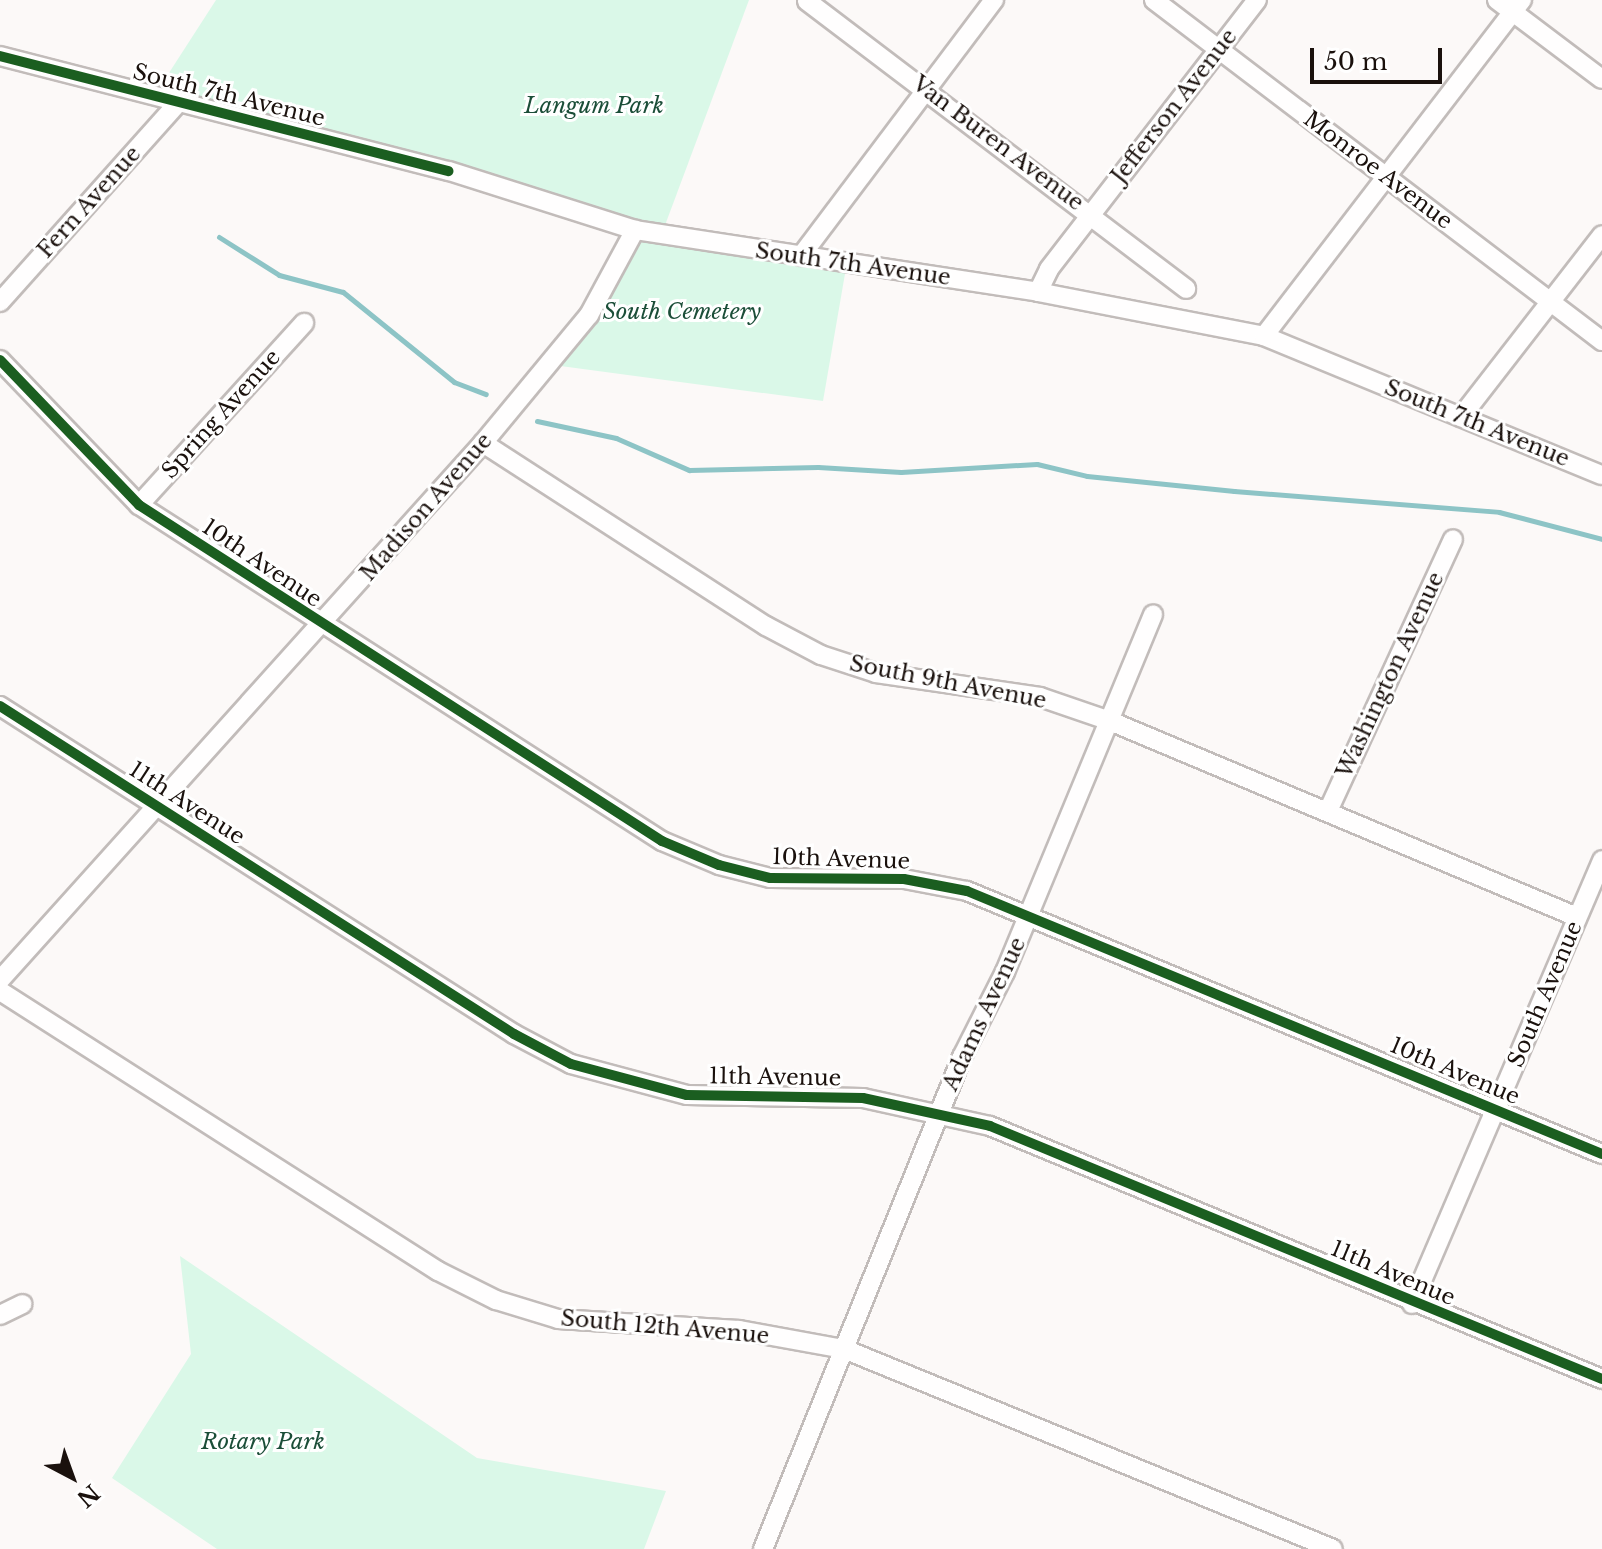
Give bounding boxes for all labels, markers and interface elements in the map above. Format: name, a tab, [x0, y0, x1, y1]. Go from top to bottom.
street label: Jefferson Avenue	[1105, 23, 1243, 189]
scale bar	[1314, 32, 1446, 82]
text: 50 m	[1324, 47, 1387, 76]
street label: South 7th Avenue	[130, 58, 328, 132]
street label: Van Buren Avenue	[907, 70, 1089, 216]
park label: Langum Park	[524, 93, 664, 119]
street label: Monroe Avenue	[1298, 105, 1458, 235]
street label: Fern Avenue	[32, 140, 146, 264]
street label: South 7th Avenue	[753, 237, 953, 291]
park label: South Cemetery	[603, 299, 761, 325]
street label: Spring Avenue	[156, 344, 286, 484]
street label: South 7th Avenue	[1380, 374, 1574, 472]
street label: Madison Avenue	[354, 427, 498, 587]
street label: 10th Avenue	[197, 513, 327, 613]
street label: Washington Avenue	[1330, 567, 1450, 783]
street label: South 9th Avenue	[847, 650, 1049, 714]
street label: 11th Avenue	[124, 756, 250, 850]
street label: 10th Avenue	[771, 843, 911, 875]
street label: South Avenue	[1502, 917, 1588, 1071]
street label: Adams Avenue	[937, 933, 1031, 1095]
street label: 10th Avenue	[1386, 1032, 1524, 1110]
street label: 11th Avenue	[708, 1063, 842, 1091]
street label: 11th Avenue	[1327, 1235, 1459, 1311]
street label: South 12th Avenue	[559, 1305, 771, 1349]
park label: Rotary Park	[201, 1429, 325, 1455]
north arrow	[32, 1437, 112, 1517]
text: N	[71, 1479, 105, 1512]

